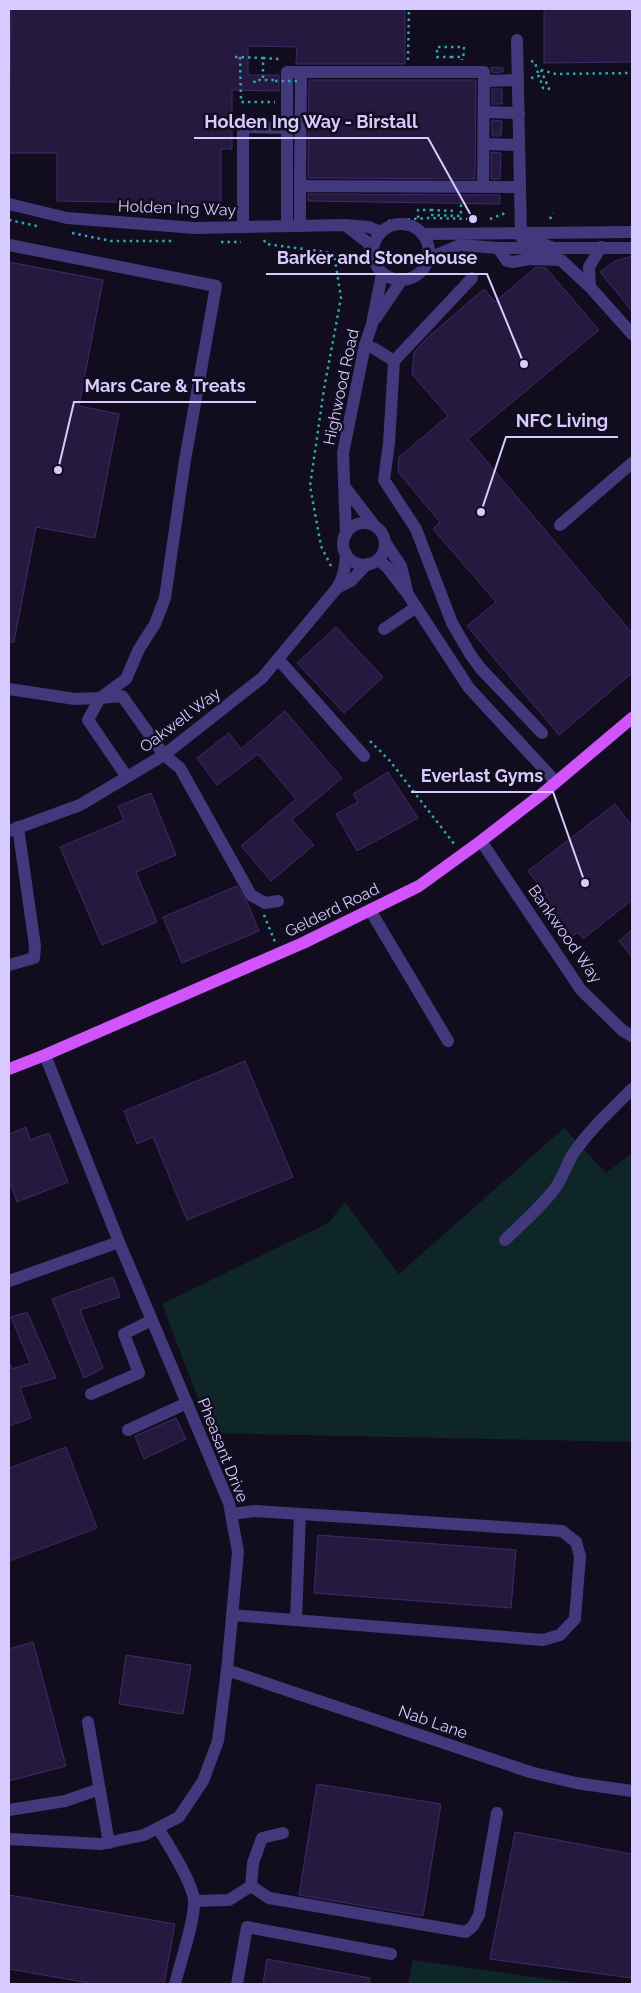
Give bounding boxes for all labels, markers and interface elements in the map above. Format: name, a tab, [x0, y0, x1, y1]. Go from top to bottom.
callout: Holden Ing Way - Birstall	[194, 105, 428, 138]
text: Holden Ing Way - Birstall	[204, 111, 418, 132]
street label: Holden Ing Way	[118, 196, 237, 220]
callout: Barker and Stonehouse	[266, 241, 487, 274]
text: Barker and Stonehouse	[277, 247, 478, 268]
street label: Highwood Road	[319, 327, 363, 447]
callout: Mars Care & Treats	[74, 369, 256, 402]
text: Mars Care & Treats	[84, 375, 246, 396]
callout: NFC Living	[506, 404, 618, 437]
text: NFC Living	[516, 410, 608, 431]
street label: Oakwell Way	[136, 683, 224, 756]
callout: Everlast Gyms	[411, 759, 553, 792]
text: Everlast Gyms	[421, 765, 543, 786]
street label: Gelderd Road	[282, 879, 382, 941]
street label: Bankwood Way	[524, 881, 606, 987]
street label: Pheasant Drive	[193, 1395, 253, 1505]
street label: Nab Lane	[396, 1701, 470, 1743]

